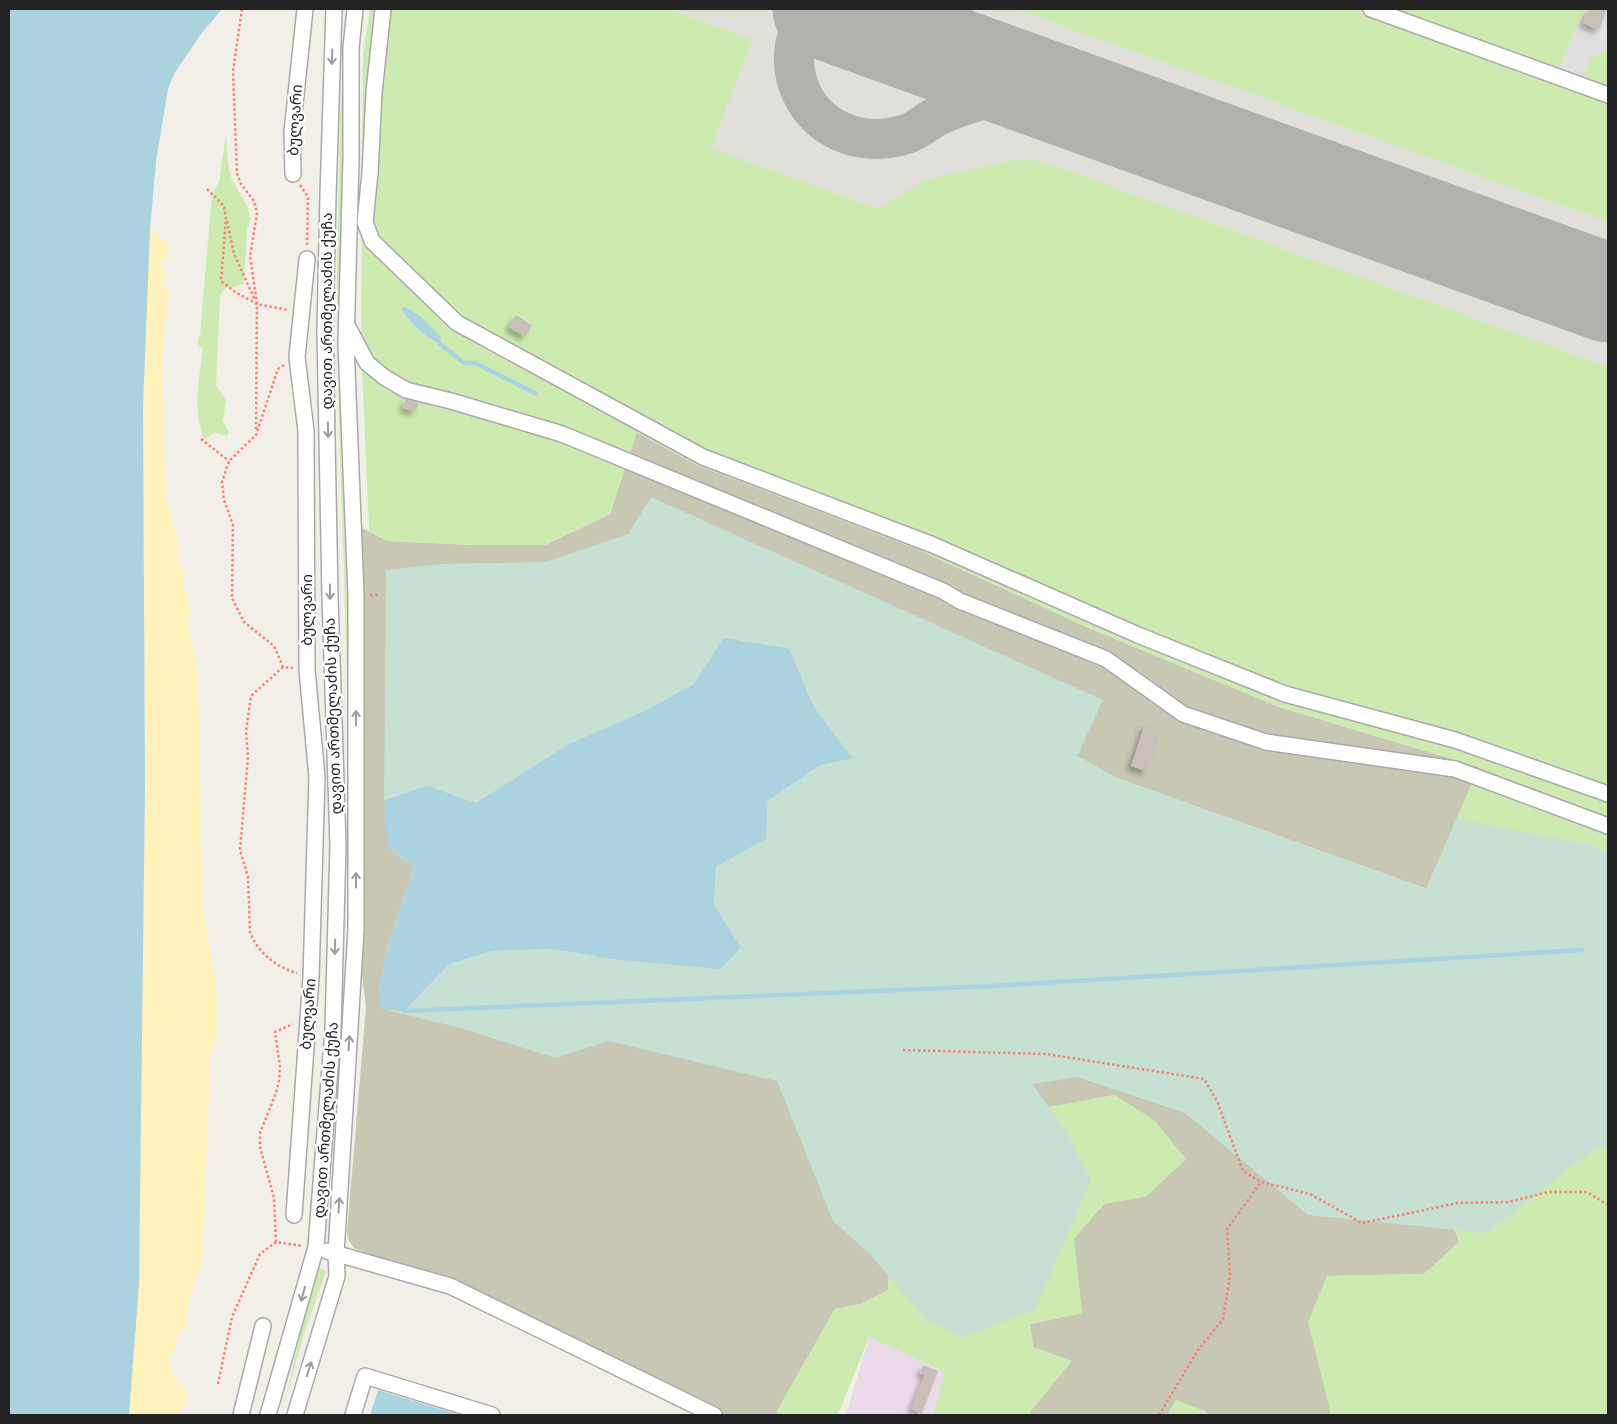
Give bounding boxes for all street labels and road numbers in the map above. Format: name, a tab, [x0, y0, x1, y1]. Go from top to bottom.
street label: ბულვარი	[284, 84, 306, 156]
street label: დავით ართმელაძის ქუჩა	[318, 213, 336, 409]
street label: ბულვარი	[298, 574, 316, 646]
street label: დავით ართმელაძის ქუჩა	[321, 617, 345, 815]
street label: ბულვარი	[297, 978, 319, 1050]
street label: დავით ართმელაძის ქუჩა	[310, 1021, 342, 1219]

